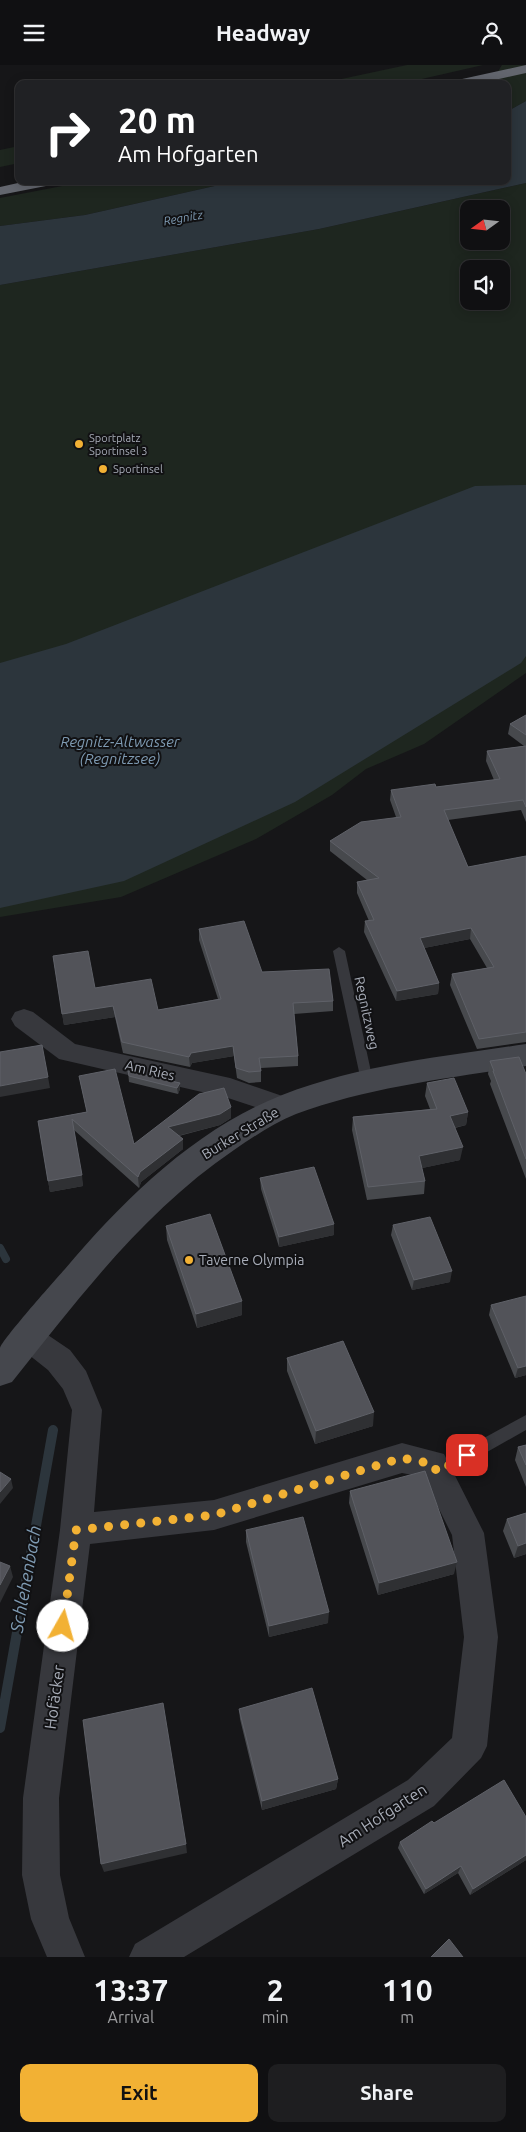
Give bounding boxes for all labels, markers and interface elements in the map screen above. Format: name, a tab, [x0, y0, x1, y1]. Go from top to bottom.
icon: menu	[20, 19, 48, 47]
icon: person	[478, 19, 506, 47]
text: Headway	[216, 20, 310, 45]
icon: right	[35, 100, 100, 165]
text: 20 m	[118, 100, 196, 140]
text: Am Hofgarten	[118, 141, 259, 166]
north arrow	[460, 200, 510, 250]
map controls	[460, 200, 510, 310]
water label: Regnitz	[162, 208, 204, 227]
button: sound	[460, 260, 510, 310]
place label: Sportplatz Sportinsel 3	[89, 432, 148, 457]
marker: Sportplatz Sportinsel 3	[73, 438, 85, 450]
marker: Sportinsel	[97, 463, 109, 475]
place label: Sportinsel	[113, 463, 163, 475]
water label: Regnitz-Altwasser (Regnitzsee)	[60, 733, 181, 767]
street label: Regnitzweg	[351, 975, 383, 1051]
street label: Am Ries	[124, 1057, 176, 1083]
street label: Burker Straße	[199, 1104, 281, 1162]
place label: Taverne Olympia	[199, 1252, 304, 1268]
marker: Taverne Olympia	[183, 1254, 195, 1266]
pin	[446, 1434, 488, 1476]
icon: arrive	[453, 1441, 481, 1469]
water label: Schlehenbach	[6, 1524, 44, 1635]
position arrow	[36, 1599, 88, 1651]
street label: Hofäcker	[41, 1664, 67, 1730]
street label: Am Hofgarten	[334, 1780, 430, 1850]
text: 13:37	[93, 1973, 168, 2007]
text: 2	[267, 1973, 284, 2007]
text: 110	[382, 1973, 433, 2007]
text: Arrival	[108, 2008, 154, 2026]
text: min	[262, 2008, 289, 2026]
text: m	[400, 2008, 414, 2026]
button: Exit	[20, 2064, 258, 2122]
button: Share	[268, 2064, 506, 2122]

